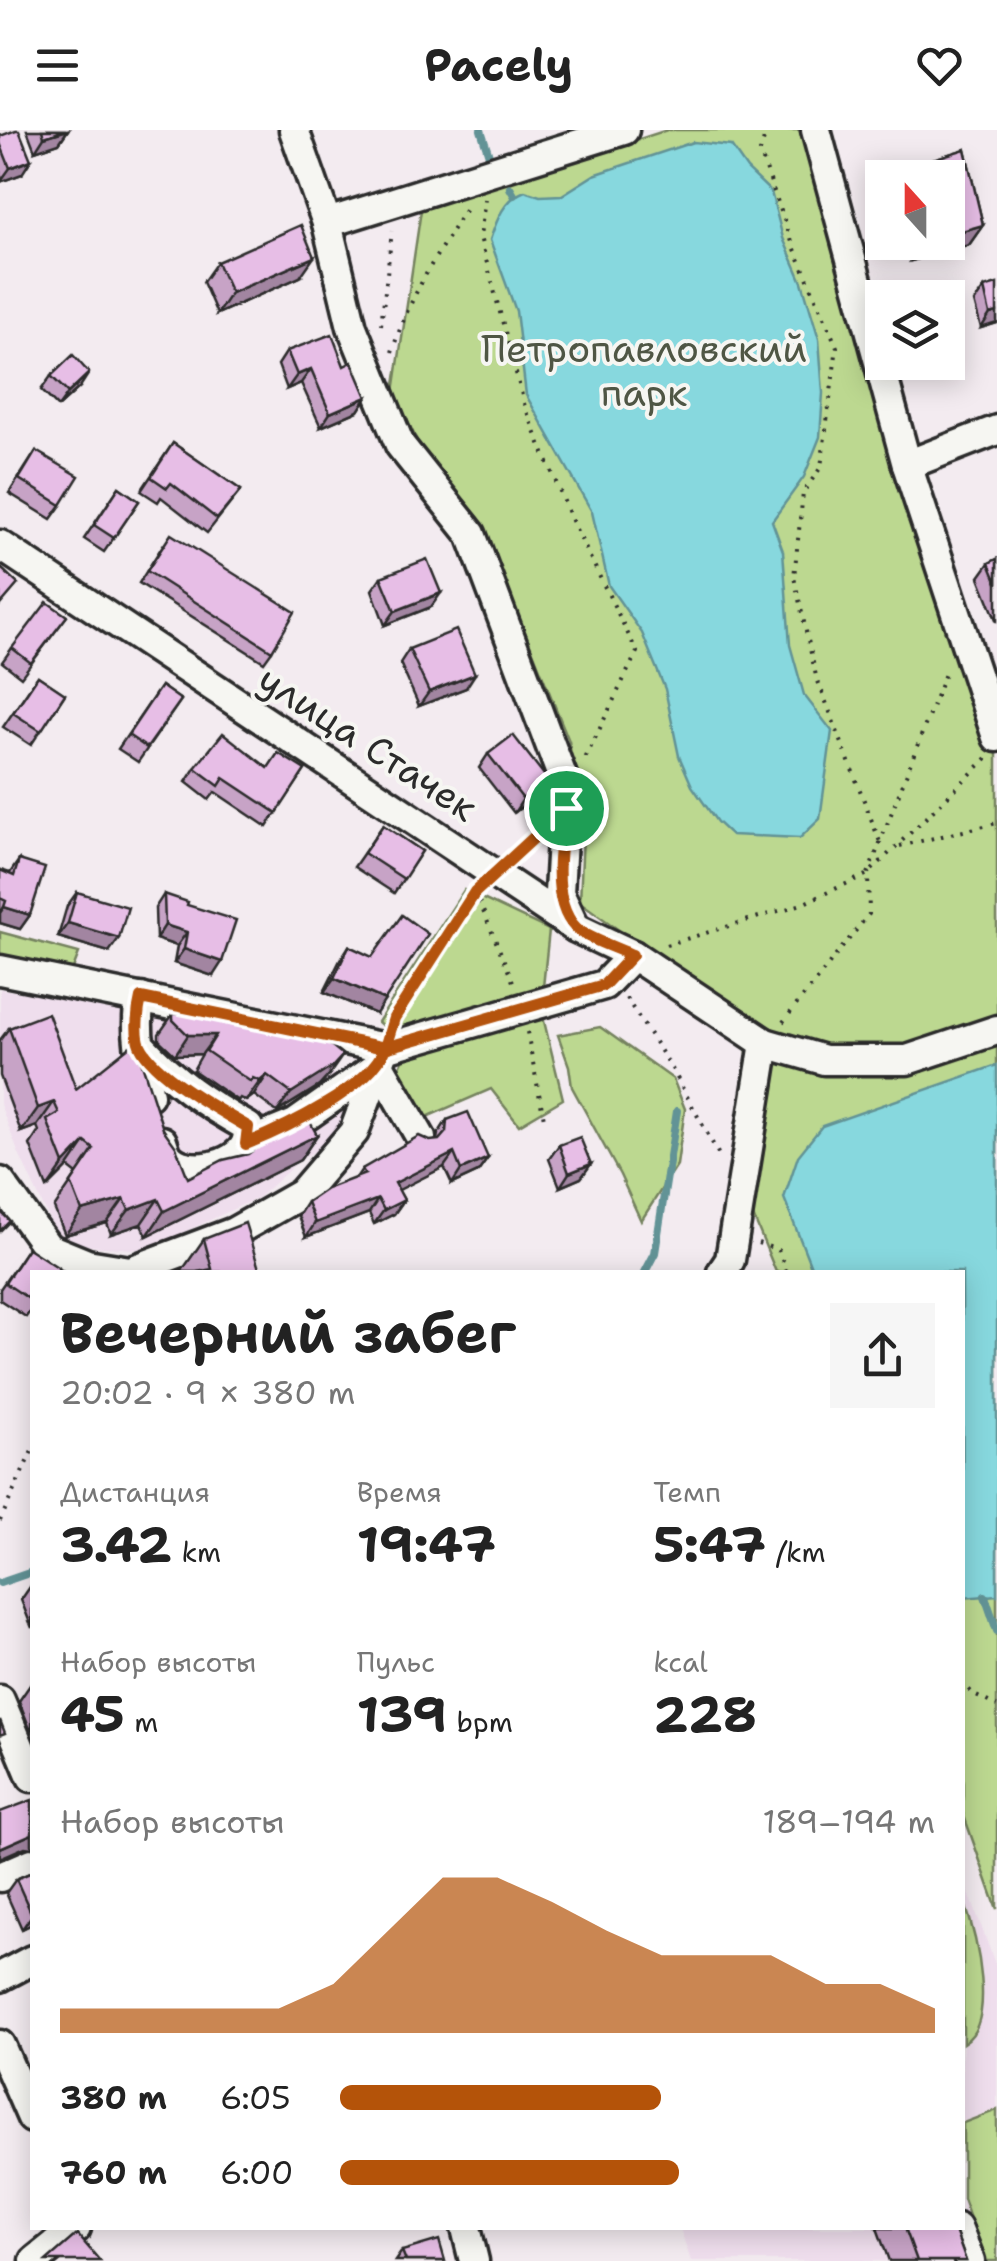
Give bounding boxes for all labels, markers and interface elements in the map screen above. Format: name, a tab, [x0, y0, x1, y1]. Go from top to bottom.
text: Pacely	[424, 35, 573, 95]
icon: menu	[30, 38, 85, 93]
icon: heart	[912, 38, 967, 93]
north arrow	[865, 160, 965, 260]
map controls	[865, 160, 965, 380]
button: layers	[865, 280, 965, 380]
park label: Петропавловский парк	[481, 323, 807, 418]
street label: улица Стачек	[249, 653, 487, 833]
pin	[524, 766, 609, 851]
icon: arrive	[539, 781, 594, 836]
text: Вечерний забег	[60, 1296, 516, 1370]
button: share	[830, 1303, 935, 1408]
text: 20:02 · 9 × 380 m	[60, 1371, 355, 1414]
text: Дистанция	[60, 1473, 210, 1511]
text: Время	[357, 1473, 442, 1511]
text: Темп	[653, 1473, 721, 1511]
text: 3.42	[60, 1511, 172, 1578]
text: 19:47	[357, 1511, 496, 1578]
text: 5:47	[653, 1511, 766, 1578]
text: km	[172, 1533, 221, 1571]
text: /km	[766, 1533, 826, 1571]
text: Набор высоты	[60, 1643, 256, 1681]
text: Пульс	[357, 1643, 435, 1681]
text: kcal	[653, 1643, 708, 1681]
text: 45	[60, 1681, 125, 1748]
text: 139	[357, 1681, 447, 1748]
text: 228	[653, 1681, 757, 1748]
text: m	[125, 1703, 158, 1741]
text: bpm	[447, 1703, 513, 1741]
text: Набор высоты	[60, 1800, 285, 1843]
text: 189–194 m	[762, 1800, 935, 1843]
text: 380 m	[60, 2076, 167, 2119]
text: 6:05	[220, 2076, 291, 2119]
text: 760 m	[60, 2151, 167, 2194]
text: 6:00	[220, 2151, 294, 2194]

